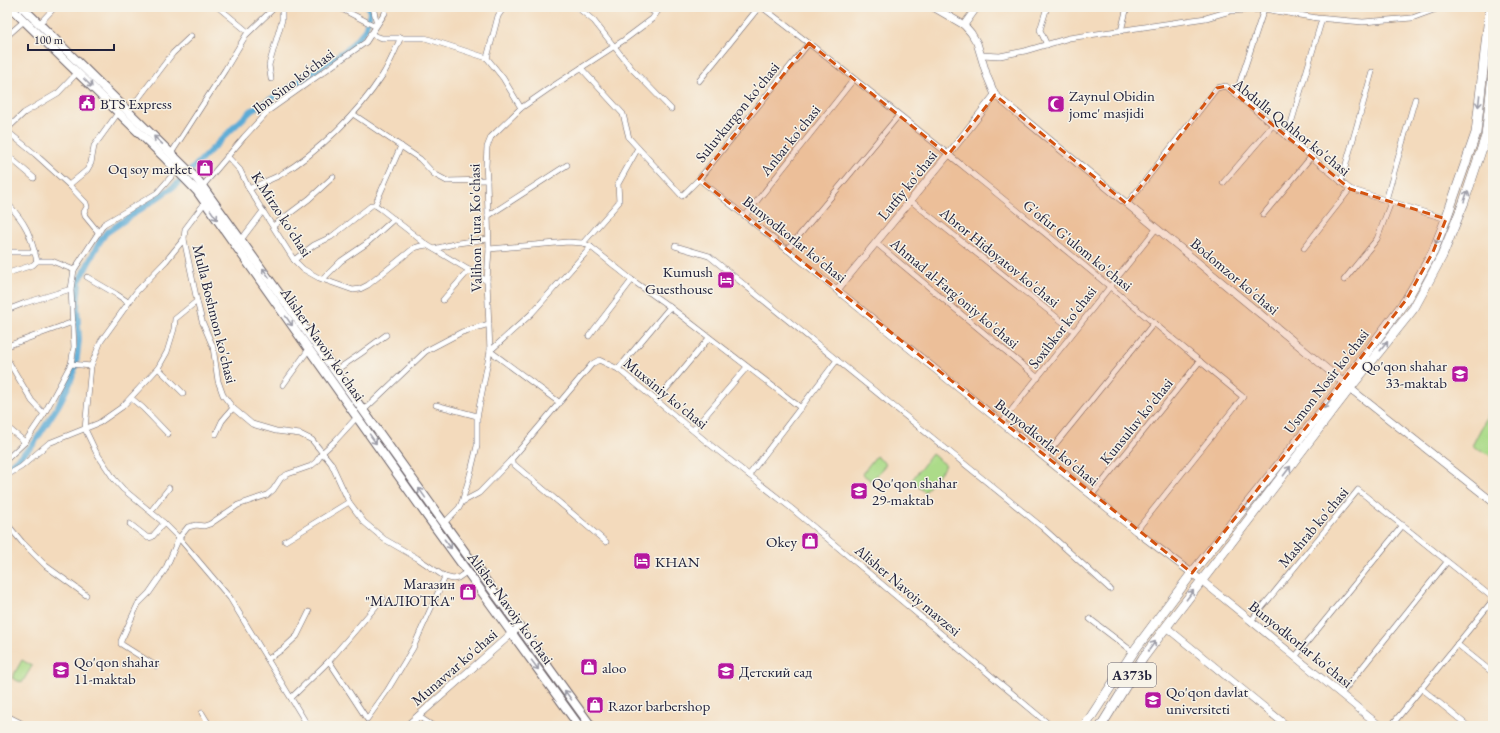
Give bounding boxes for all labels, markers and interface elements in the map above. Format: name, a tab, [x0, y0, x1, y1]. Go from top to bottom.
scale bar	[28, 26, 114, 52]
text: 100 m	[34, 32, 64, 48]
street label: Ibn Sino ko‘chasi	[248, 44, 338, 118]
street label: Suluvkurgon ko'chasi	[691, 58, 783, 166]
street label: Abdulla Qohhor ko'chasi	[1229, 73, 1355, 180]
one-way arrow	[83, 79, 93, 88]
place label: Zaynul Obidin jome' masjidi	[1068, 86, 1155, 122]
public building icon: BTS Express	[77, 93, 97, 113]
place label: BTS Express	[100, 94, 172, 113]
mosque icon: Zaynul Obidin jome' masjidi	[1046, 94, 1066, 114]
one-way arrow	[1475, 94, 1483, 107]
street label: Anbar ko'chasi	[755, 101, 824, 180]
one-way arrow	[153, 135, 163, 144]
street label: Lutfiy ko'chasi	[873, 146, 941, 224]
shop icon: Oq soy market	[195, 158, 215, 178]
place label: Oq soy market	[108, 159, 192, 178]
street label: Valihon Tura Ko'chasi	[464, 163, 486, 293]
street label: K.Mirzo ko'chasi	[247, 168, 317, 260]
one-way arrow	[1463, 190, 1470, 203]
street label: Bunyodkorlar ko'chasi	[739, 191, 851, 287]
street label: G'ofur G'ulom ko'chasi	[1019, 195, 1137, 295]
street label: Abror Hidoyatov ko'chasi	[935, 202, 1064, 311]
one-way arrow	[210, 210, 218, 221]
one-way arrow	[1434, 232, 1442, 244]
street label: Ahmad al-Farg'oniy ko'chasi	[886, 233, 1023, 353]
street label: Bodomzor ko'chasi	[1187, 233, 1283, 319]
street label: Mulla Boshmon ko'chasi	[189, 243, 241, 386]
place label: Kumush Guesthouse	[645, 262, 713, 298]
one-way arrow	[262, 268, 270, 279]
hotel icon: Kumush Guesthouse	[716, 270, 736, 290]
street label: Soxibkor ko'chasi	[1024, 282, 1100, 372]
street label: Alisher Navoiy ko'chasi	[276, 283, 369, 405]
one-way arrow	[285, 316, 293, 327]
street label: Usmon Nosir ko'chasi	[1279, 325, 1373, 437]
one-way arrow	[1380, 341, 1388, 352]
street label: Muxsiniy ko'chasi	[620, 353, 712, 433]
place label: Qo'qon shahar 33-maktab	[1362, 356, 1447, 392]
school or university icon: Qo'qon shahar 33-maktab	[1450, 364, 1470, 384]
street label: Kunsuluv ko'chasi	[1095, 374, 1177, 468]
street label: Bunyodkorlar ko'chasi	[991, 394, 1103, 490]
one-way arrow	[1323, 399, 1331, 410]
one-way arrow	[368, 433, 377, 444]
one-way arrow	[1283, 466, 1291, 477]
place label: Qo'qon shahar 29-maktab	[872, 473, 957, 509]
school or university icon: Qo'qon shahar 29-maktab	[849, 481, 869, 501]
street label: Mashrab ko'chasi	[1274, 483, 1352, 571]
one-way arrow	[418, 488, 426, 499]
one-way arrow	[1242, 500, 1251, 511]
shop icon: Okey	[800, 531, 820, 551]
place label: Okey	[766, 532, 797, 551]
one-way arrow	[444, 539, 453, 550]
street label: Alisher Navoiy mavzesi	[850, 540, 965, 640]
street label: Alisher Navoiy ko'chasi	[463, 547, 558, 668]
hotel icon: KHAN	[632, 551, 652, 571]
place label: KHAN	[655, 552, 700, 571]
place label: Магазин "МАЛЮТКА"	[365, 574, 455, 610]
shop icon: Магазин "МАЛЮТКА"	[458, 582, 478, 602]
one-way arrow	[1186, 590, 1194, 601]
street label: Bunyodkorlar ko'chasi	[1245, 596, 1357, 692]
street label: Munavvar ko'chasi	[407, 624, 501, 710]
one-way arrow	[1148, 641, 1156, 652]
place label: Qo'qon shahar 11-maktab	[74, 652, 159, 688]
shop icon: aloo	[579, 657, 599, 677]
place label: aloo	[602, 658, 626, 677]
one-way arrow	[530, 659, 539, 670]
school or university icon: Qo'qon shahar 11-maktab	[51, 660, 71, 680]
school or university icon: Детский сад	[716, 661, 736, 681]
place label: Детский сад	[739, 662, 812, 681]
road number: A373b	[1108, 663, 1156, 687]
place label: Qo'qon davlat universiteti	[1166, 682, 1248, 718]
one-way arrow	[564, 690, 572, 701]
school or university icon: Qo'qon davlat universiteti	[1143, 690, 1163, 710]
shop icon: Razor barbershop	[585, 695, 605, 715]
place label: Razor barbershop	[608, 696, 710, 715]

